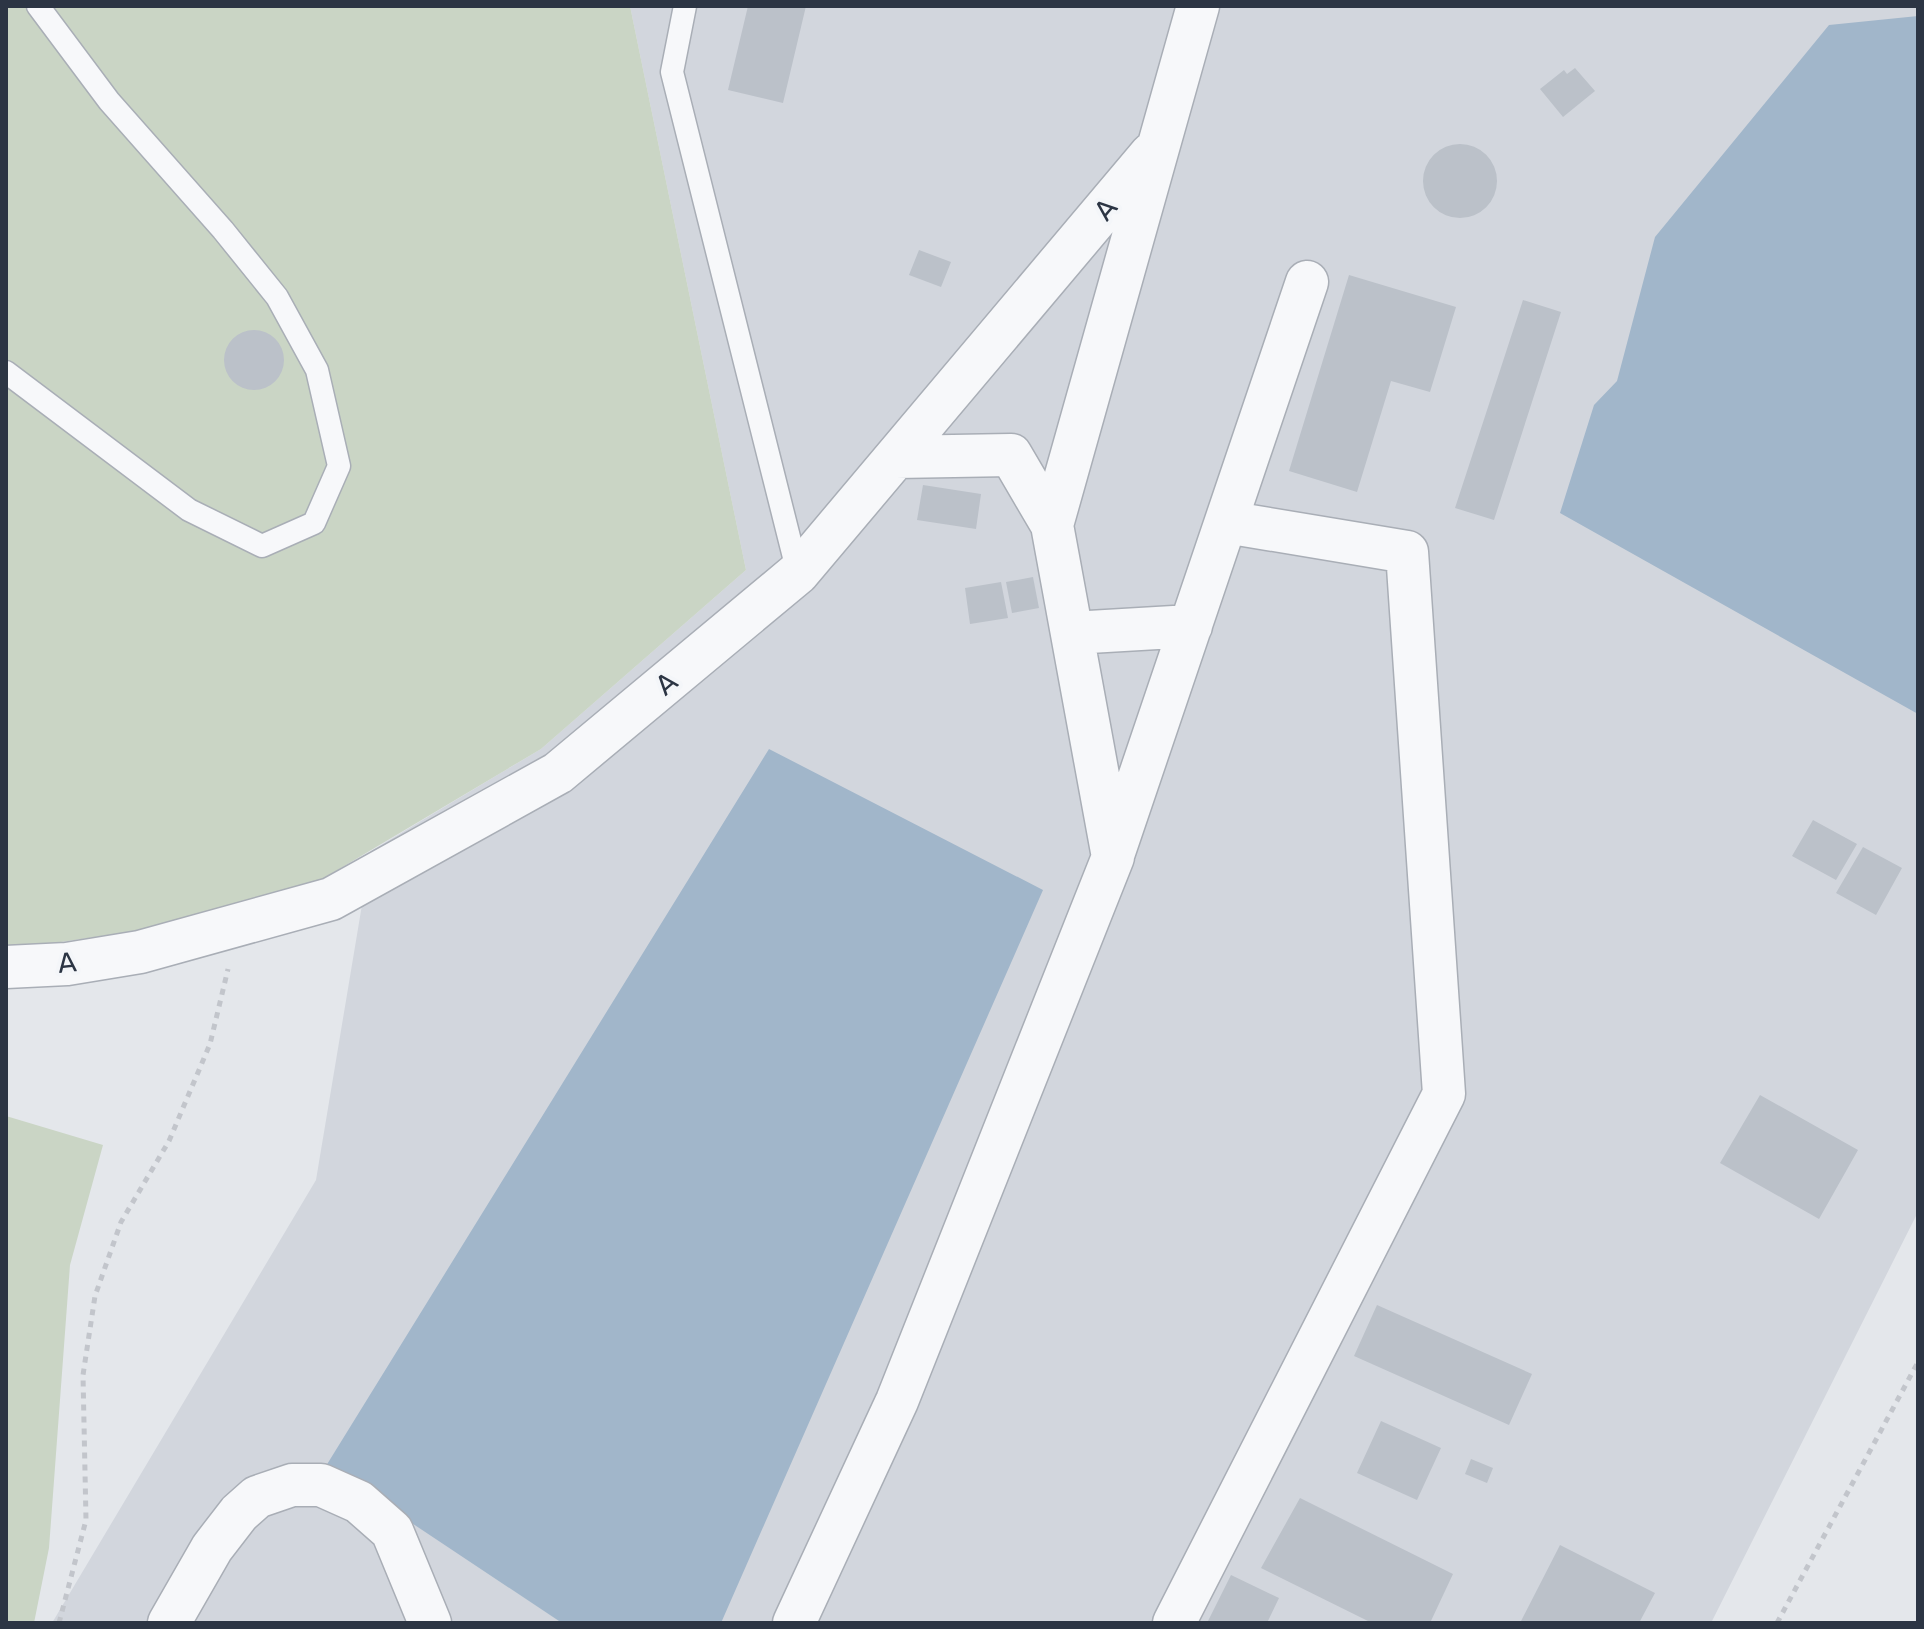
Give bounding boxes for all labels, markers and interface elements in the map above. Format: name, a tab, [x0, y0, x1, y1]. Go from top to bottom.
street label: A	[1087, 191, 1124, 227]
street label: A	[649, 665, 684, 702]
street label: A	[56, 945, 78, 980]

